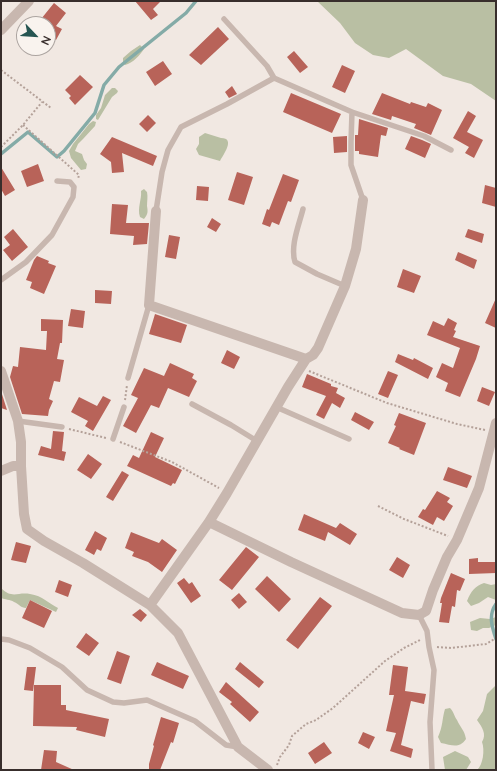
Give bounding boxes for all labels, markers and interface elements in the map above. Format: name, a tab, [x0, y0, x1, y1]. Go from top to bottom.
north arrow	[16, 16, 56, 56]
text: N	[39, 34, 54, 47]

